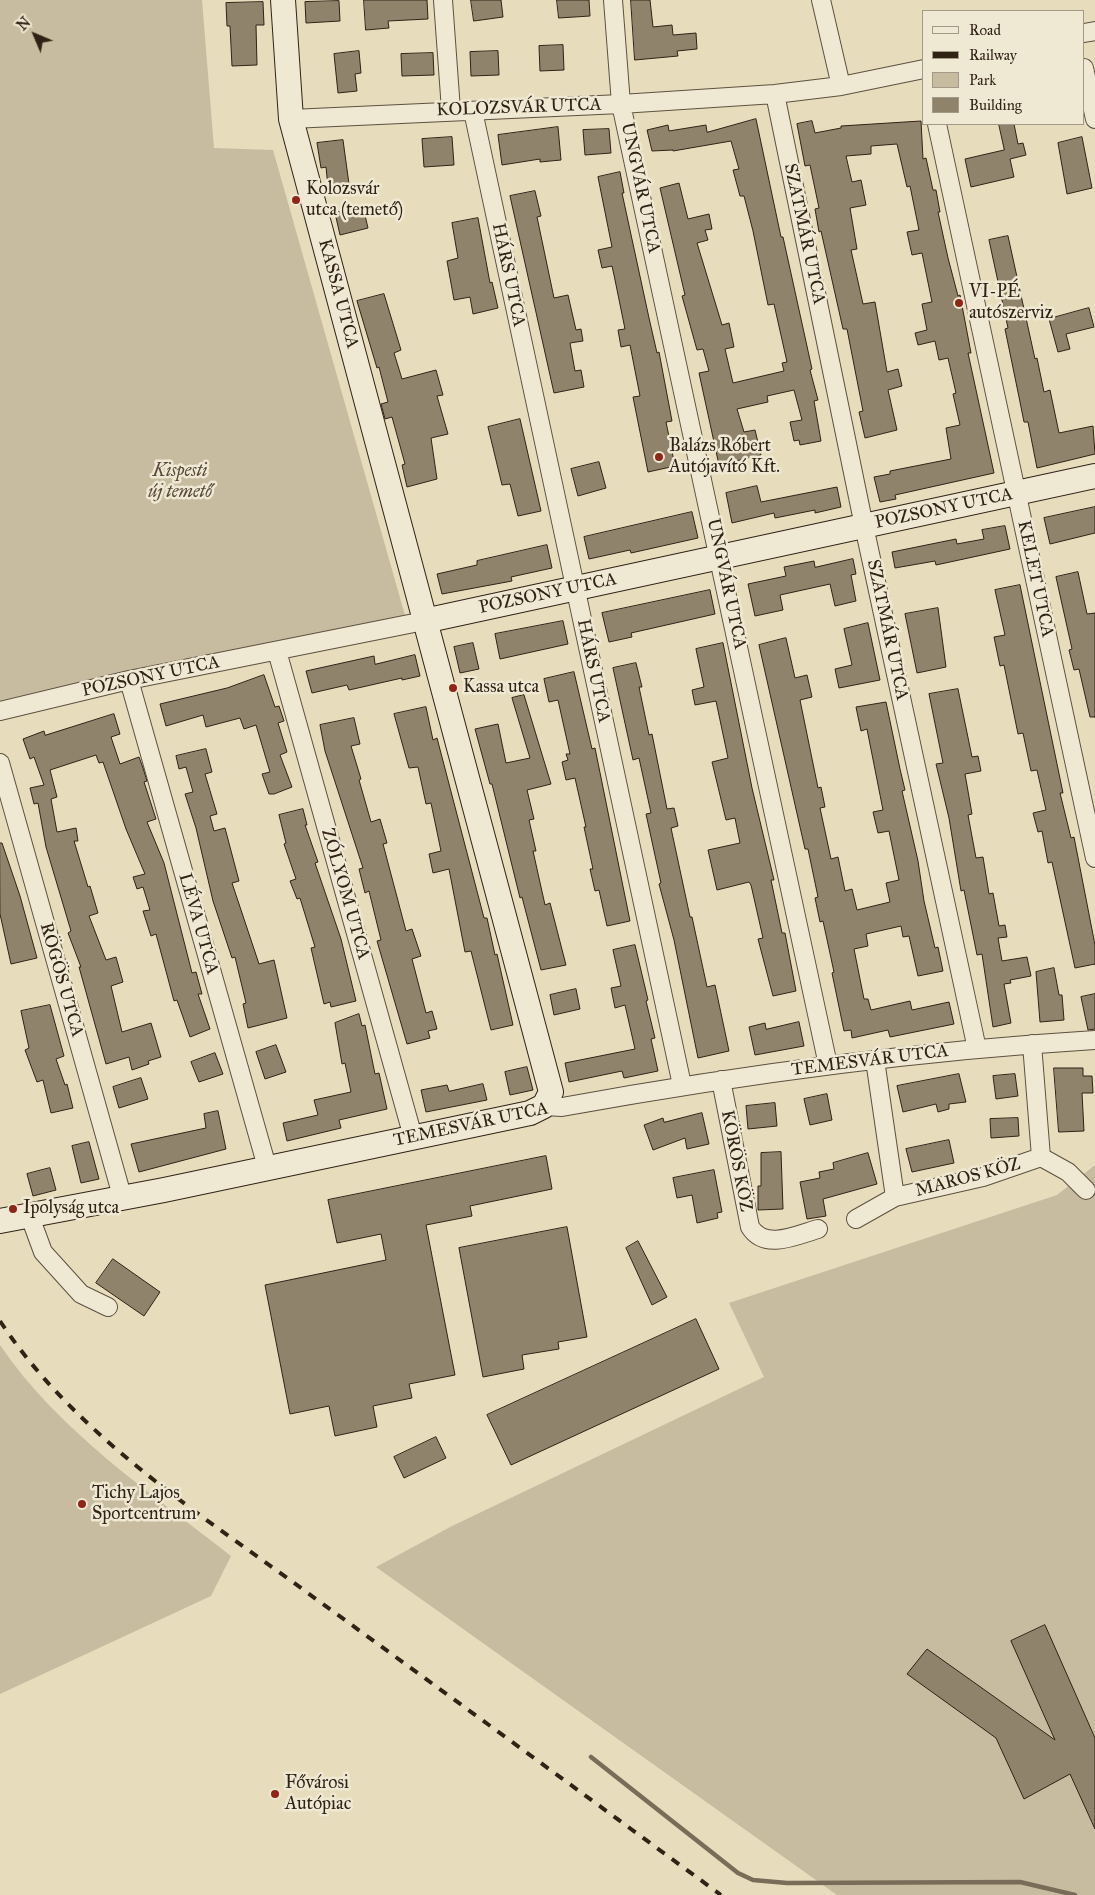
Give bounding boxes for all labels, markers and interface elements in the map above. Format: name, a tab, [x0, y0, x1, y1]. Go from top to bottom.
north arrow	[10, 10, 60, 60]
legend	[922, 10, 1085, 125]
text: N	[14, 14, 34, 34]
text: Road	[969, 21, 1001, 39]
text: Railway	[969, 46, 1017, 64]
text: Park	[969, 71, 996, 89]
street label: KOLOZSVÁR UTCA	[436, 94, 602, 122]
text: Building	[969, 96, 1022, 114]
street label: UNGVÁR UTCA	[616, 120, 664, 256]
street label: SZATMÁR UTCA	[778, 161, 830, 307]
place label: Kolozsvár utca (temető)	[306, 179, 403, 222]
marker: Kolozsvár utca (temető)	[290, 194, 302, 206]
street label: HÁRS UTCA	[486, 221, 530, 329]
street label: KASSA UTCA	[313, 237, 363, 351]
place label: VI-PÉ autószerviz	[969, 282, 1053, 324]
marker: VI-PÉ autószerviz	[953, 297, 965, 309]
place label: Balázs Róbert Autójavító Kft.	[669, 436, 780, 478]
marker: Balázs Róbert Autójavító Kft.	[653, 451, 665, 463]
park label: Kispesti új temető	[148, 461, 212, 504]
street label: POZSONY UTCA	[873, 484, 1015, 534]
street label: UNGVÁR UTCA	[702, 516, 750, 652]
street label: KELET UTCA	[1012, 519, 1058, 639]
street label: SZATMÁR UTCA	[861, 557, 913, 703]
street label: POZSONY UTCA	[477, 569, 619, 619]
street label: HÁRS UTCA	[571, 617, 615, 725]
street label: POZSONY UTCA	[80, 652, 222, 702]
place label: Kassa utca	[463, 677, 539, 699]
marker: Kassa utca	[447, 682, 459, 694]
street label: ZÓLYOM UTCA	[316, 826, 374, 962]
street label: LÉVA UTCA	[173, 871, 223, 977]
street label: RÖGÖS UTCA	[34, 920, 88, 1040]
street label: TEMESVÁR UTCA	[790, 1041, 950, 1081]
street label: TEMESVÁR UTCA	[391, 1098, 551, 1152]
street label: KÖRÖS KÖZ	[716, 1108, 756, 1214]
street label: MAROS KÖZ	[913, 1154, 1023, 1202]
place label: Ipolyság utca	[23, 1198, 119, 1220]
marker: Ipolyság utca	[7, 1203, 19, 1215]
place label: Tichy Lajos Sportcentrum	[92, 1483, 196, 1526]
marker: Tichy Lajos Sportcentrum	[76, 1498, 88, 1510]
place label: Fővárosi Autópiac	[285, 1773, 351, 1816]
marker: Fővárosi Autópiac	[269, 1788, 281, 1800]

